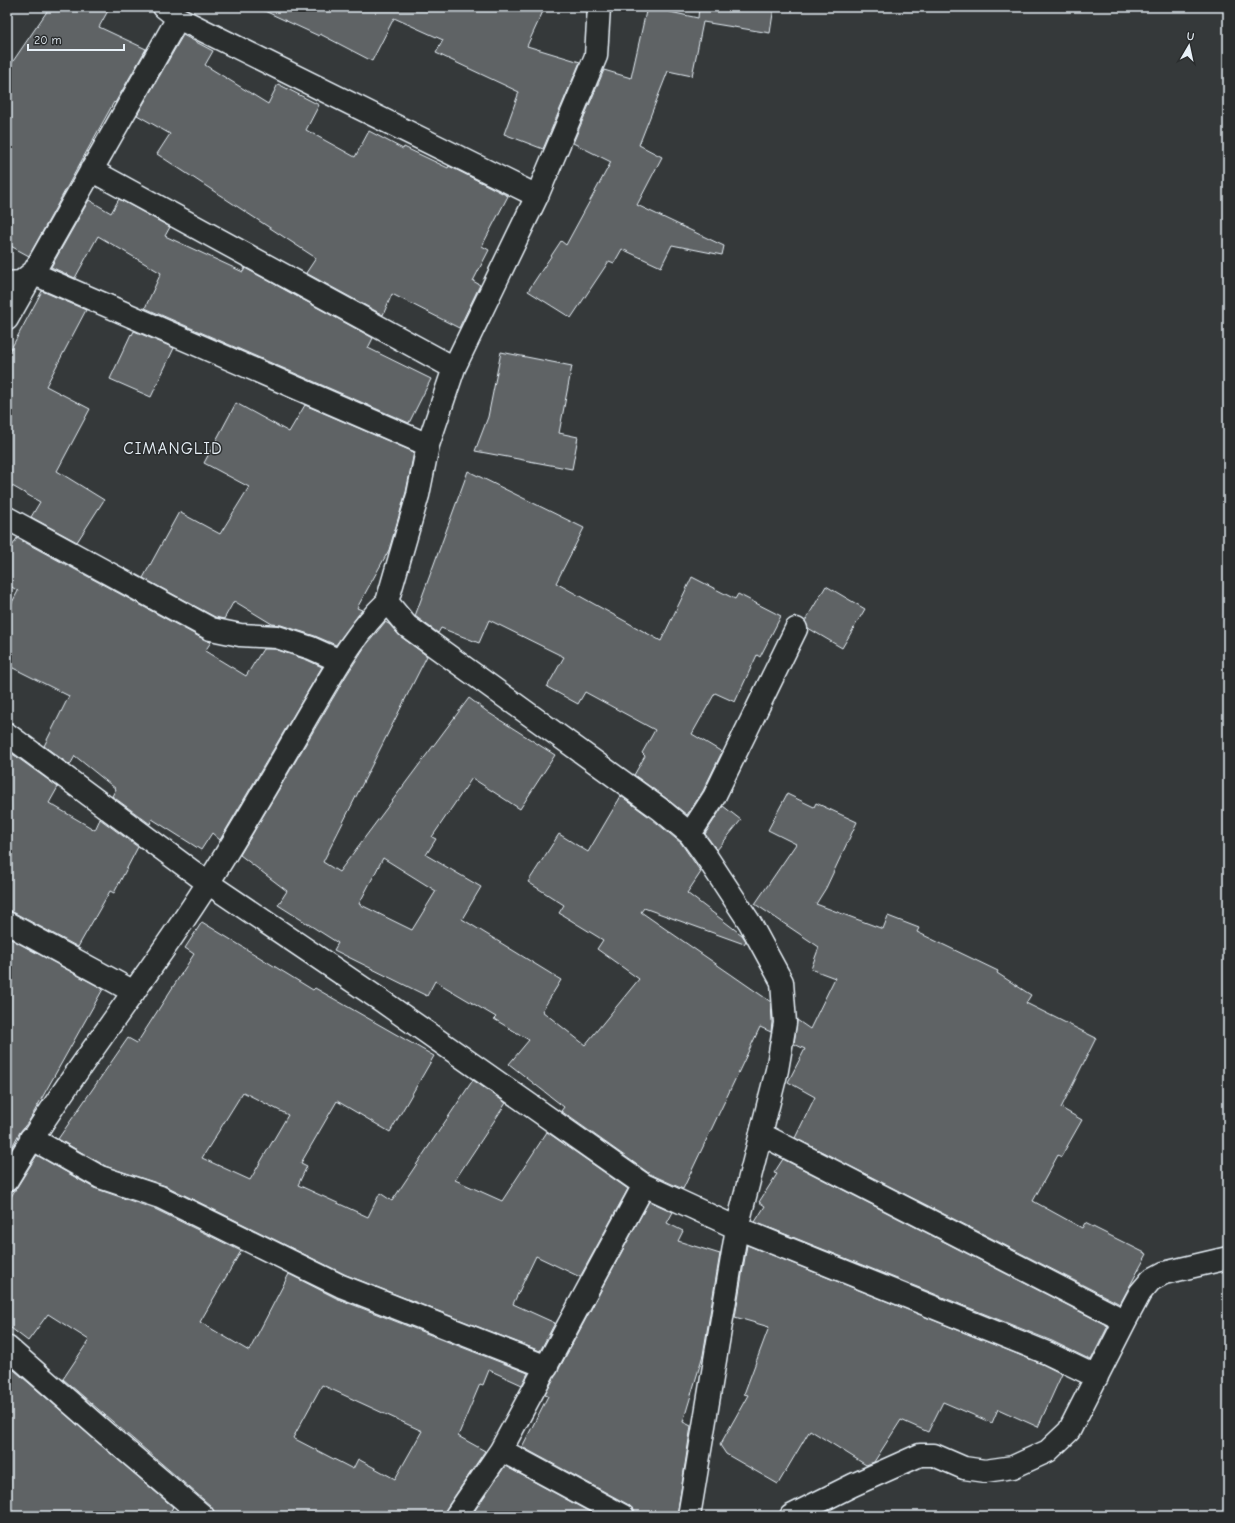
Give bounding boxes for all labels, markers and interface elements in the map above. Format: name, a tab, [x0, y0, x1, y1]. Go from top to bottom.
scale bar	[28, 26, 124, 52]
north arrow	[1169, 26, 1209, 66]
text: U	[1186, 30, 1195, 44]
text: 20 m	[34, 33, 62, 47]
district label: CIMANGLID	[123, 439, 223, 458]

